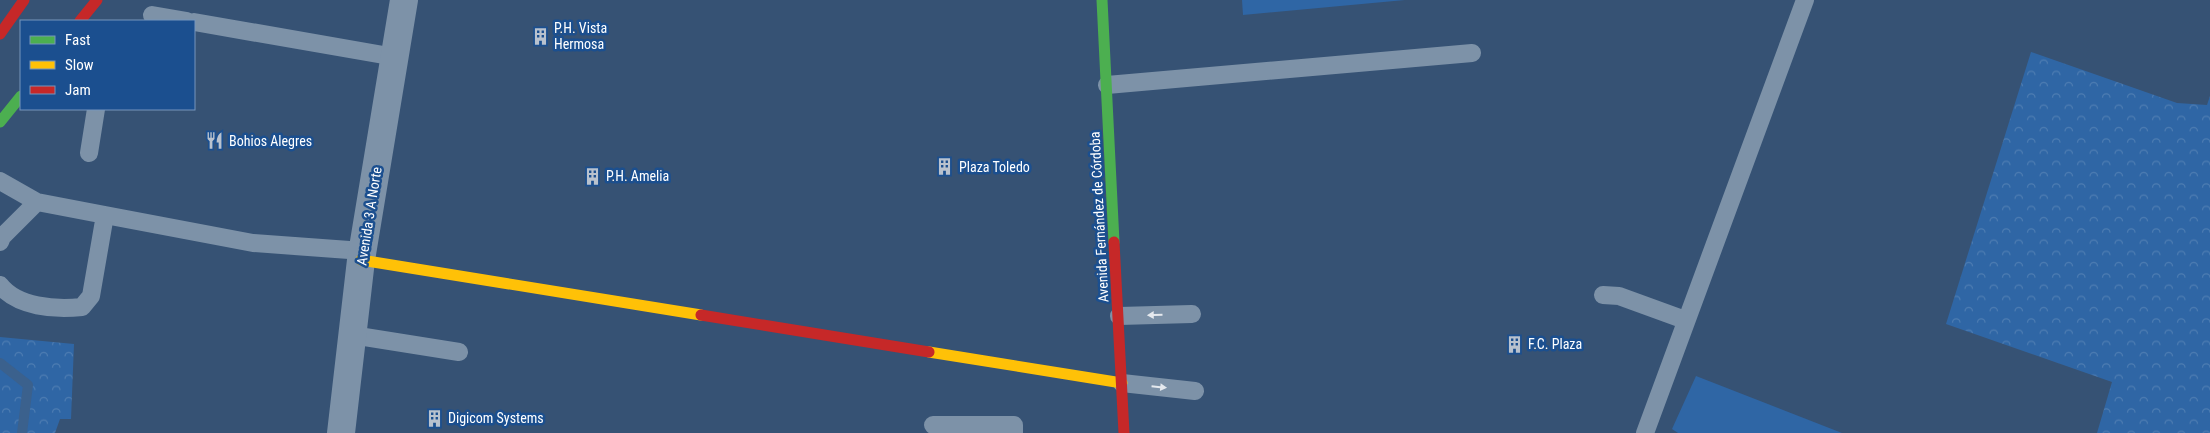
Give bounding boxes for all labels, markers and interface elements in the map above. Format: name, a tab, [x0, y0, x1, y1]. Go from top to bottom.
legend	[20, 20, 195, 110]
place label: P.H. Vista Hermosa	[554, 20, 607, 52]
building icon: P.H. Vista Hermosa	[530, 26, 550, 46]
text: Fast	[65, 31, 90, 49]
text: Slow	[65, 56, 94, 74]
text: Jam	[65, 81, 91, 99]
restaurant icon: Bohios Alegres	[205, 131, 225, 151]
street label: Avenida Fernández de Córdoba	[1087, 131, 1111, 303]
place label: Bohios Alegres	[229, 133, 312, 149]
building icon: Plaza Toledo	[935, 157, 955, 177]
place label: Plaza Toledo	[959, 159, 1030, 175]
street label: Avenida 3 A Norte	[353, 165, 385, 266]
building icon: P.H. Amelia	[582, 166, 602, 186]
place label: P.H. Amelia	[606, 168, 669, 184]
one-way arrow	[1147, 311, 1163, 319]
building icon: F.C. Plaza	[1504, 334, 1524, 354]
place label: F.C. Plaza	[1528, 336, 1582, 352]
one-way arrow	[1151, 384, 1167, 392]
building icon: Digicom Systems	[424, 408, 444, 428]
place label: Digicom Systems	[448, 410, 544, 426]

